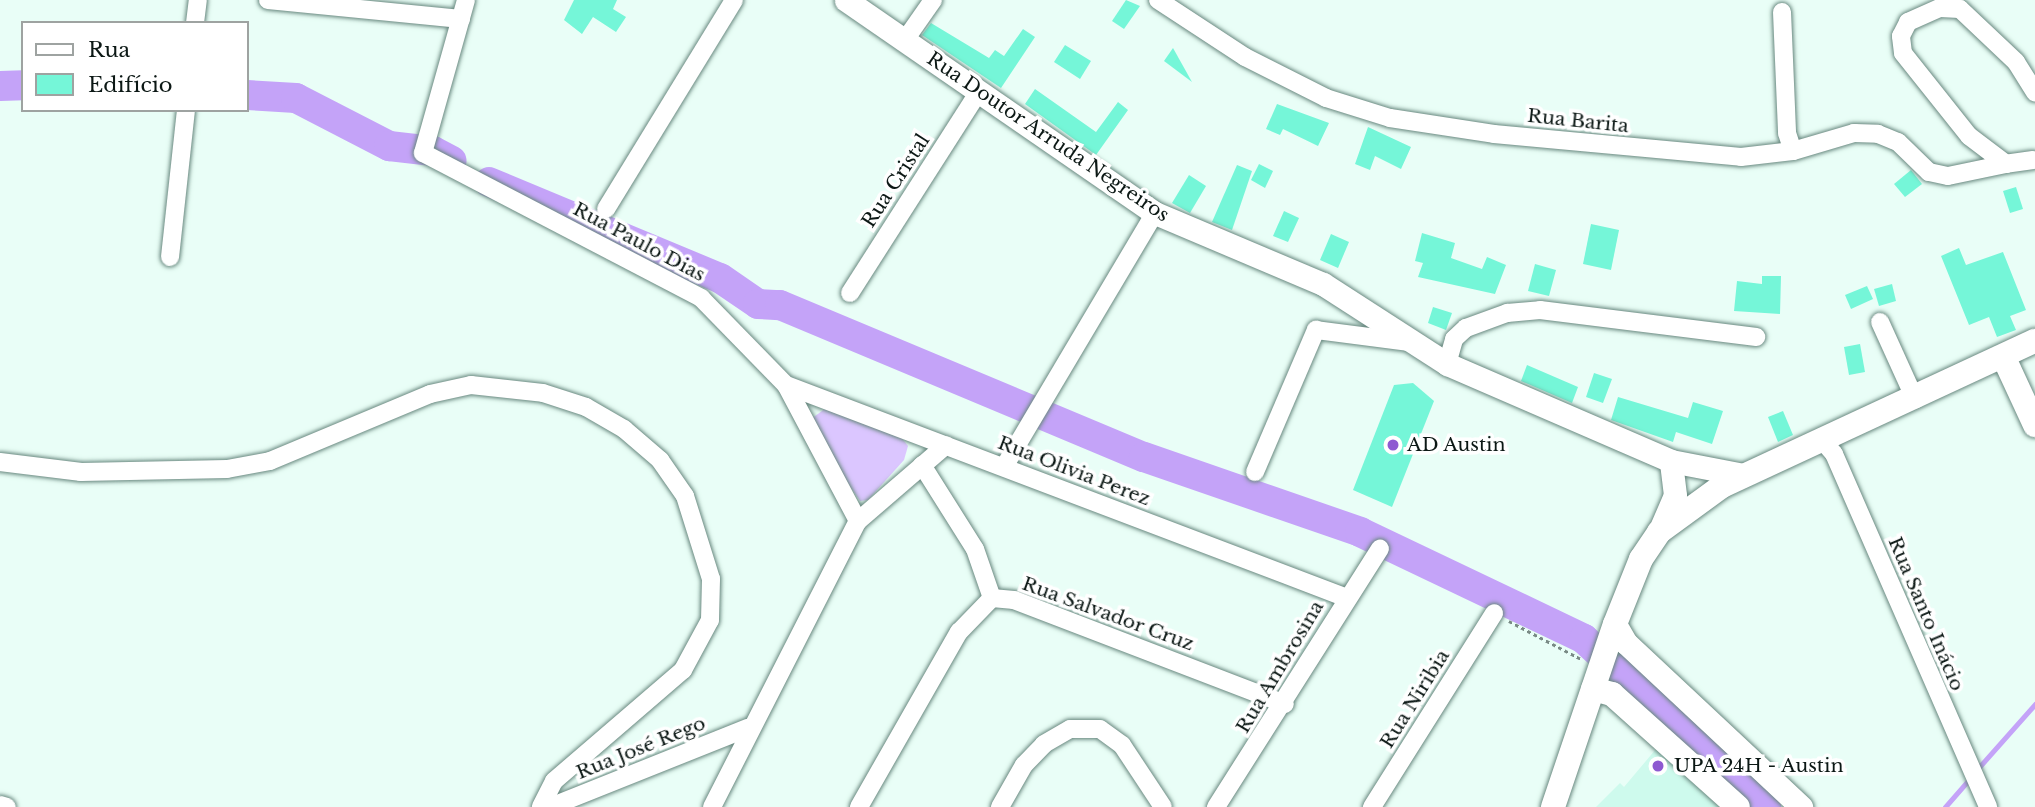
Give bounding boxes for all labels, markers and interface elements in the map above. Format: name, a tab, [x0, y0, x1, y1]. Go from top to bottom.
legend	[21, 21, 248, 112]
text: Rua	[88, 37, 130, 63]
street label: Rua Doutor Arruda Negreiros	[922, 47, 1174, 227]
text: Edifício	[88, 72, 173, 98]
street label: Rua Barita	[1526, 104, 1630, 138]
street label: Rua Cristal	[857, 130, 935, 232]
street label: Rua Paulo Dias	[569, 198, 709, 286]
street label: Rua Olivia Perez	[994, 431, 1154, 511]
place label: AD Austin	[1407, 434, 1506, 456]
marker: AD Austin	[1385, 437, 1401, 453]
street label: Rua Santo Inácio	[1883, 534, 1969, 694]
street label: Rua Salvador Cruz	[1019, 572, 1197, 656]
street label: Rua Ambrosina	[1231, 596, 1329, 738]
street label: Rua Niribia	[1376, 645, 1454, 753]
street label: Rua José Rego	[573, 712, 709, 784]
place label: UPA 24H - Austin	[1674, 755, 1845, 777]
marker: UPA 24H - Austin	[1648, 756, 1668, 776]

